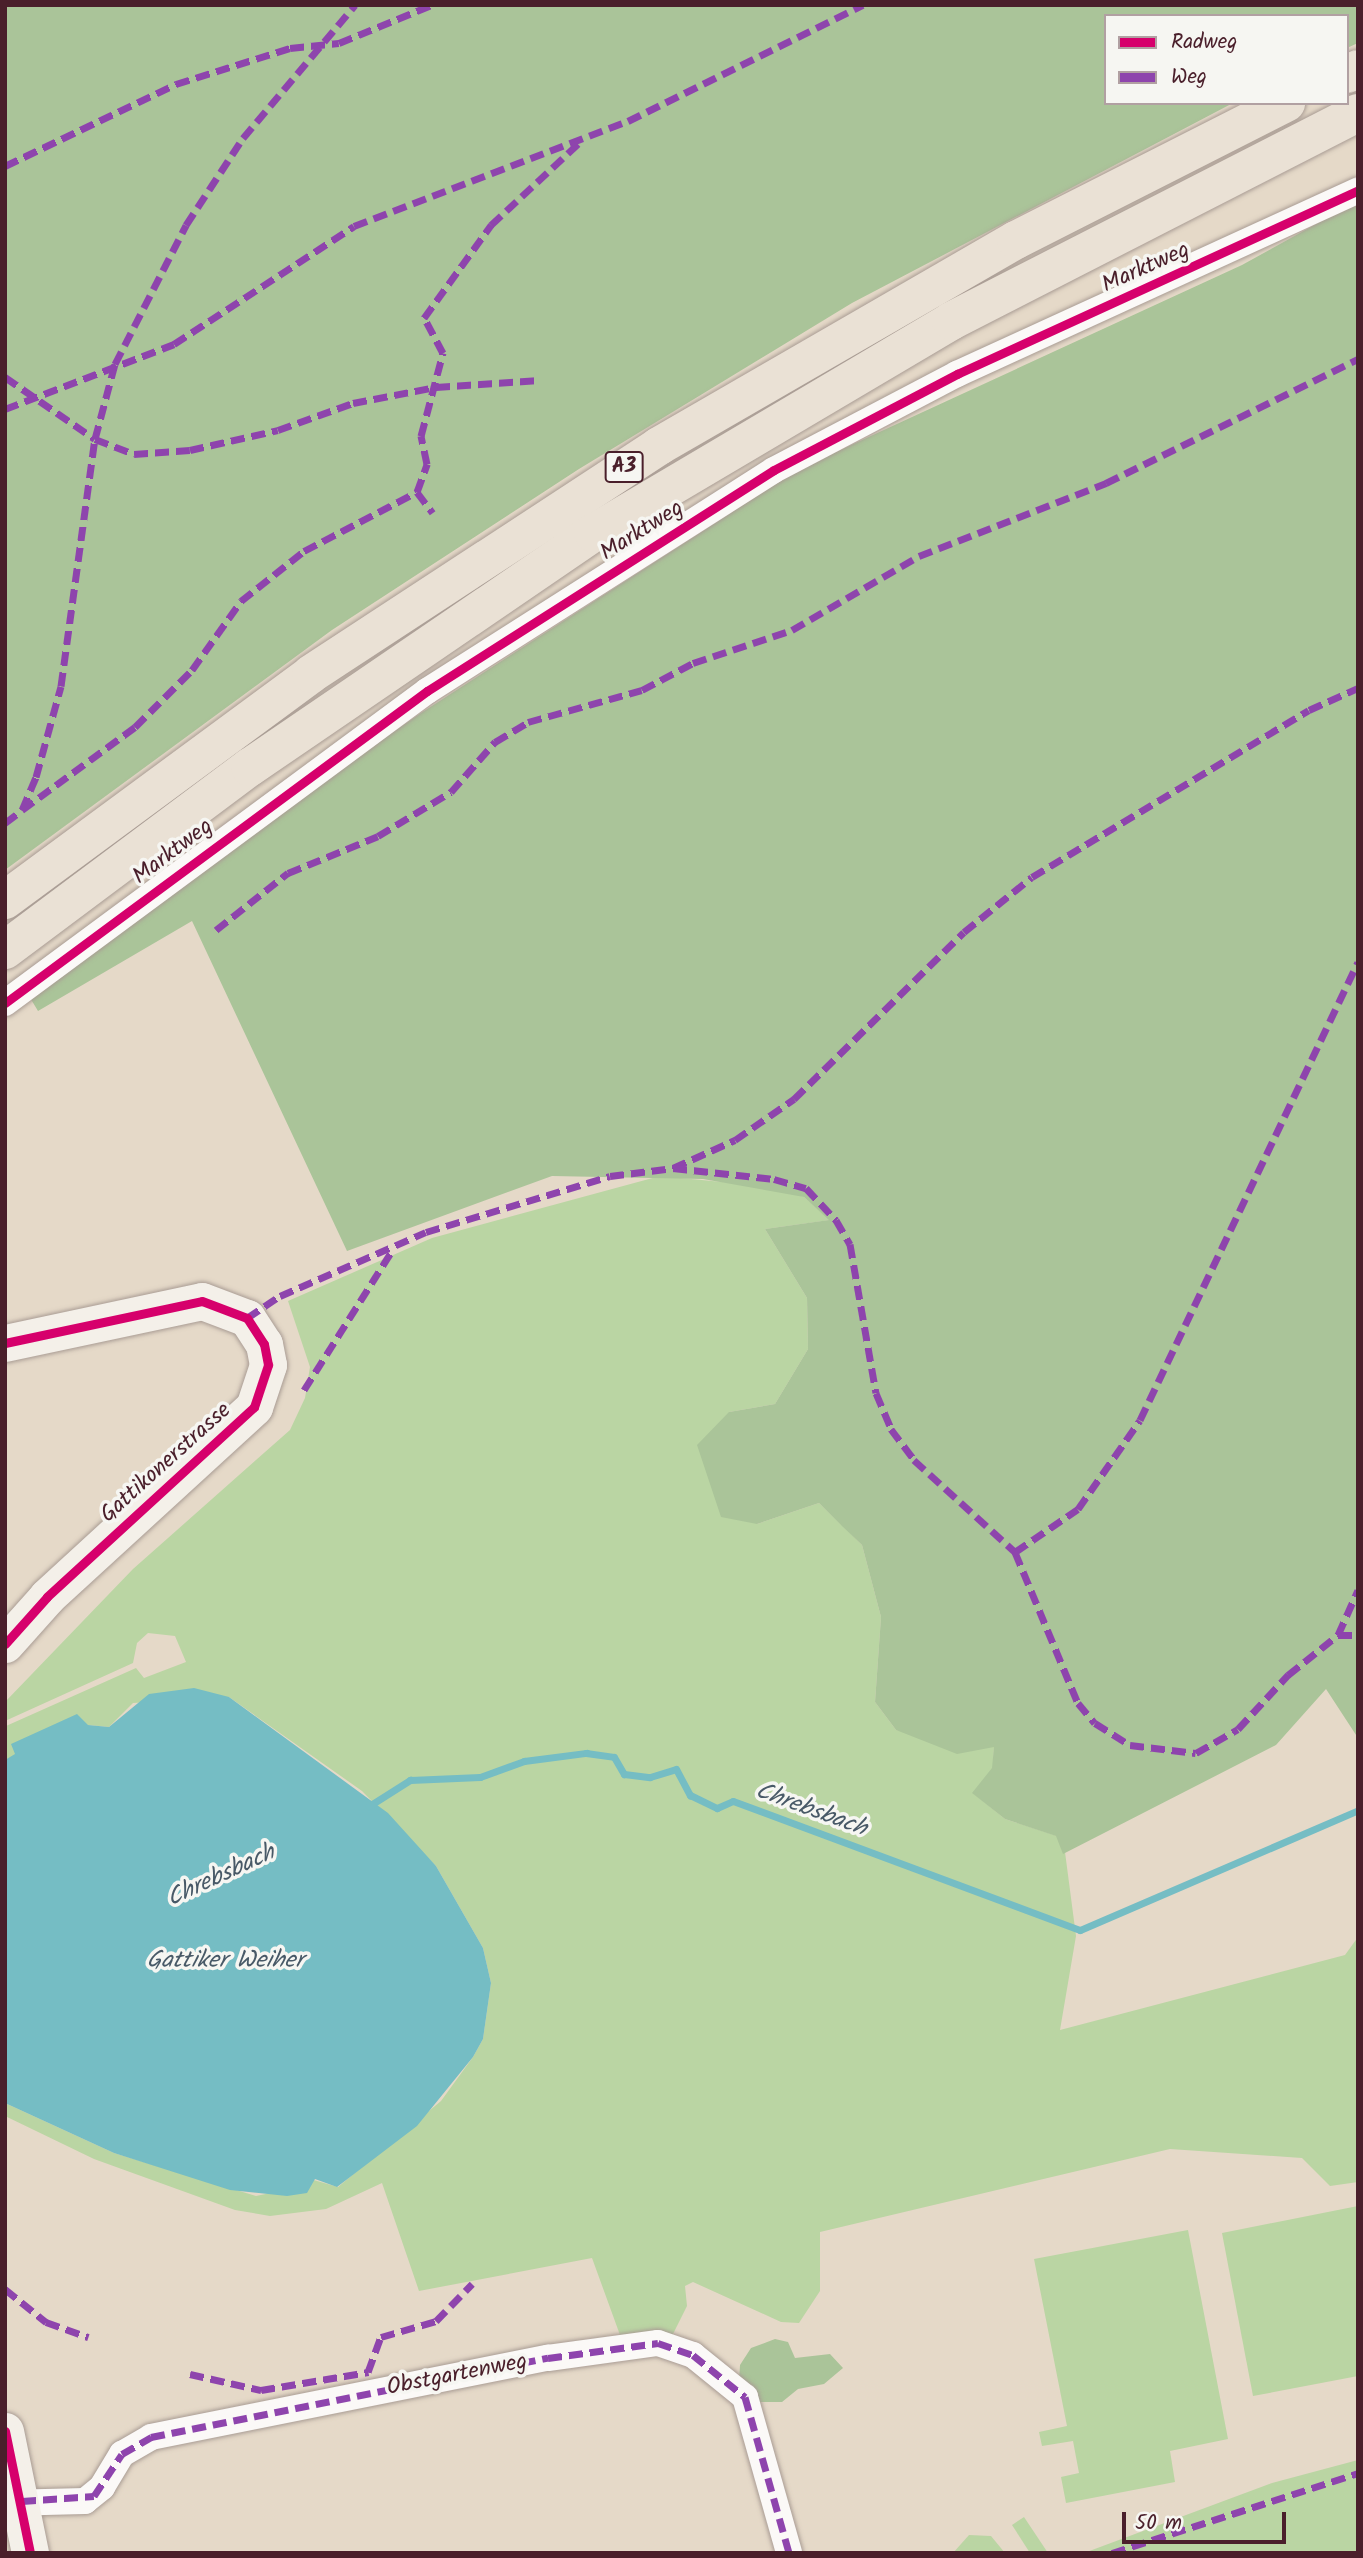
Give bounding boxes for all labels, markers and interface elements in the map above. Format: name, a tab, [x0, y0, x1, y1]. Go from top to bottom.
legend	[1104, 14, 1349, 105]
text: Radweg	[1171, 26, 1237, 59]
text: Weg	[1171, 61, 1207, 94]
street label: Marktweg	[1098, 236, 1194, 300]
road number: A3	[603, 449, 645, 484]
street label: Marktweg	[595, 495, 689, 567]
street label: Marktweg	[128, 813, 218, 891]
street label: Gattikonerstrasse	[95, 1397, 237, 1529]
water label: Chrebsbach	[751, 1777, 871, 1843]
water label: Chrebsbach	[162, 1838, 280, 1914]
water label: Gattiker Weiher	[147, 1947, 303, 1975]
street label: Obstgartenweg	[384, 2348, 530, 2402]
scale bar	[1125, 2498, 1290, 2542]
text: 50 m	[1135, 2507, 1182, 2540]

